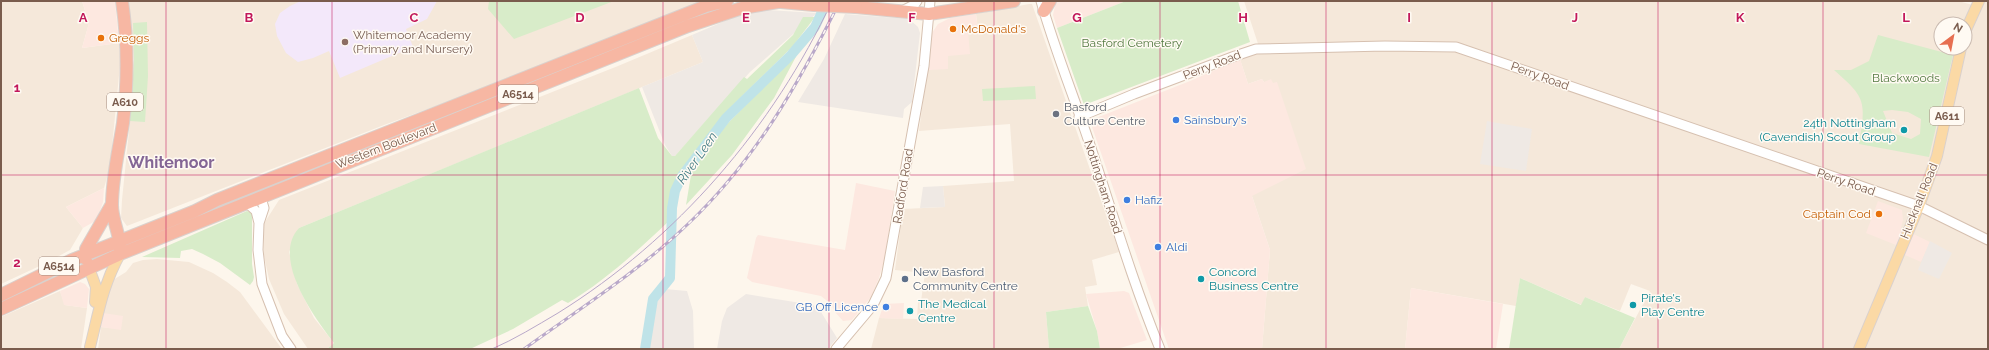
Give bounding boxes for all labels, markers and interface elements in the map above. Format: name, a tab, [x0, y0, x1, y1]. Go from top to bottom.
text: A	[79, 10, 88, 25]
text: B	[245, 10, 254, 25]
text: C	[410, 10, 419, 25]
text: D	[575, 10, 585, 25]
text: E	[742, 10, 750, 25]
text: F	[908, 10, 916, 25]
text: G	[1072, 10, 1082, 25]
text: H	[1238, 10, 1248, 25]
text: I	[1407, 10, 1411, 25]
text: J	[1572, 10, 1578, 25]
text: K	[1736, 10, 1745, 25]
text: L	[1902, 10, 1910, 25]
north arrow	[1933, 16, 1973, 56]
text: N	[1951, 20, 1965, 36]
place label: McDonald's	[961, 22, 1026, 36]
marker: McDonald's	[948, 24, 958, 34]
place label: Whitemoor Academy (Primary and Nursery)	[353, 28, 473, 56]
place label: Greggs	[109, 31, 149, 45]
marker: Greggs	[96, 33, 106, 43]
park label: Basford Cemetery	[1082, 36, 1183, 50]
marker: Whitemoor Academy (Primary and Nursery)	[340, 37, 350, 47]
street label: Perry Road	[1181, 48, 1243, 82]
street label: Perry Road	[1509, 59, 1571, 93]
park label: Blackwoods	[1872, 71, 1940, 85]
text: 1	[14, 80, 21, 95]
road number: A6514	[498, 85, 538, 103]
road number: A610	[107, 93, 143, 111]
place label: Basford Culture Centre	[1064, 100, 1145, 128]
road number: A611	[1930, 107, 1964, 125]
marker: Basford Culture Centre	[1051, 109, 1061, 119]
place label: Sainsbury's	[1184, 113, 1247, 127]
marker: Sainsbury's	[1171, 115, 1181, 125]
place label: 24th Nottingham (Cavendish) Scout Group	[1760, 116, 1896, 144]
street label: Western Boulevard	[334, 120, 438, 172]
marker: 24th Nottingham (Cavendish) Scout Group	[1899, 125, 1909, 135]
water label: River Leen	[674, 129, 720, 187]
street label: Nottingham Road	[1081, 138, 1125, 236]
street label: Radford Road	[890, 147, 916, 225]
district label: Whitemoor	[128, 153, 214, 172]
street label: Hucknall Road	[1897, 161, 1941, 241]
street label: Perry Road	[1815, 165, 1877, 199]
place label: Hafiz	[1135, 193, 1162, 207]
marker: Hafiz	[1122, 195, 1132, 205]
place label: Captain Cod	[1803, 207, 1871, 221]
marker: Captain Cod	[1874, 209, 1884, 219]
place label: Aldi	[1166, 240, 1187, 254]
marker: Aldi	[1153, 242, 1163, 252]
text: 2	[13, 255, 21, 270]
road number: A6514	[39, 257, 79, 275]
place label: New Basford Community Centre	[913, 265, 1018, 293]
place label: Concord Business Centre	[1209, 265, 1299, 293]
marker: New Basford Community Centre	[900, 274, 910, 284]
marker: Concord Business Centre	[1196, 274, 1206, 284]
place label: Pirate's Play Centre	[1641, 291, 1705, 319]
place label: The Medical Centre	[918, 297, 987, 325]
place label: GB Off Licence	[796, 300, 878, 314]
marker: Pirate's Play Centre	[1628, 300, 1638, 310]
marker: GB Off Licence	[881, 302, 891, 312]
marker: The Medical Centre	[905, 306, 915, 316]

